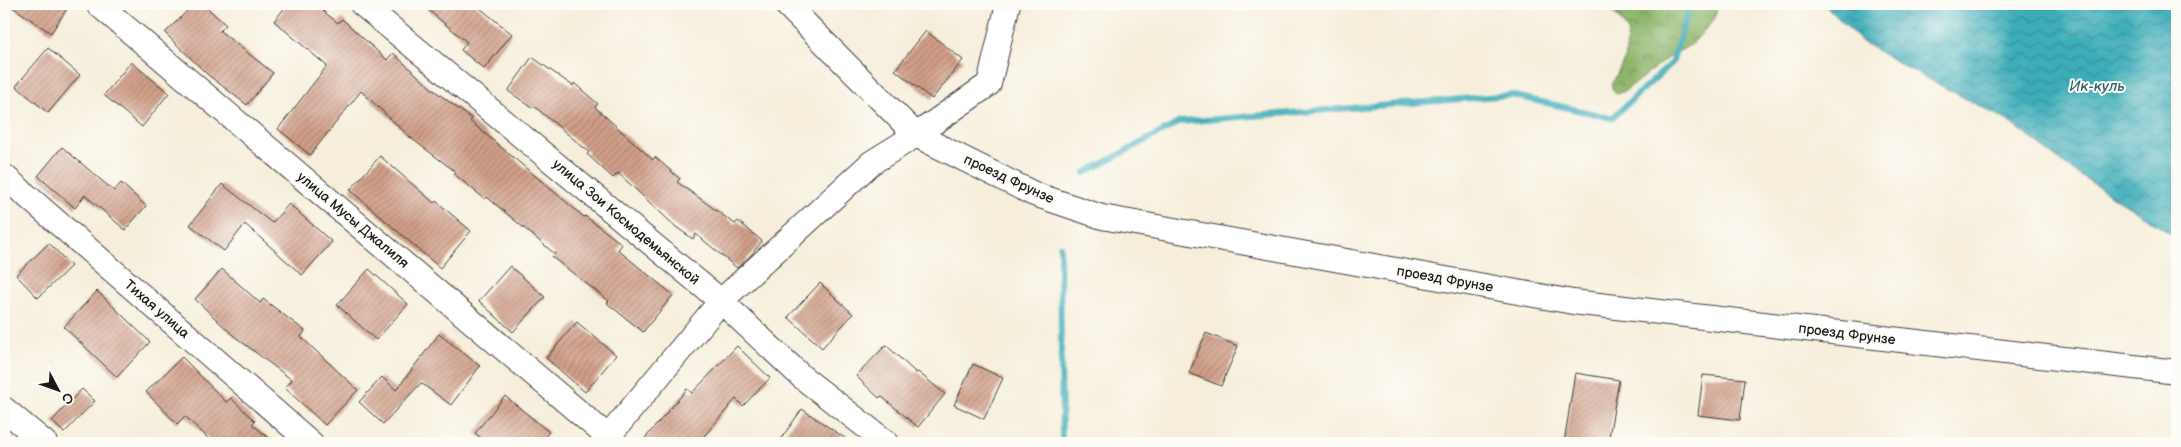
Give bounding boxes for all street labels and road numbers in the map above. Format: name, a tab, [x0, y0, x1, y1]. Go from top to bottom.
street label: проезд Фрунзе	[961, 151, 1057, 207]
street label: улица Зои Космодемьянской	[549, 156, 703, 288]
street label: улица Мусы Джалиля	[294, 168, 412, 272]
street label: проезд Фрунзе	[1395, 262, 1495, 296]
street label: Тихая улица	[121, 276, 194, 342]
street label: проезд Фрунзе	[1797, 320, 1897, 348]

